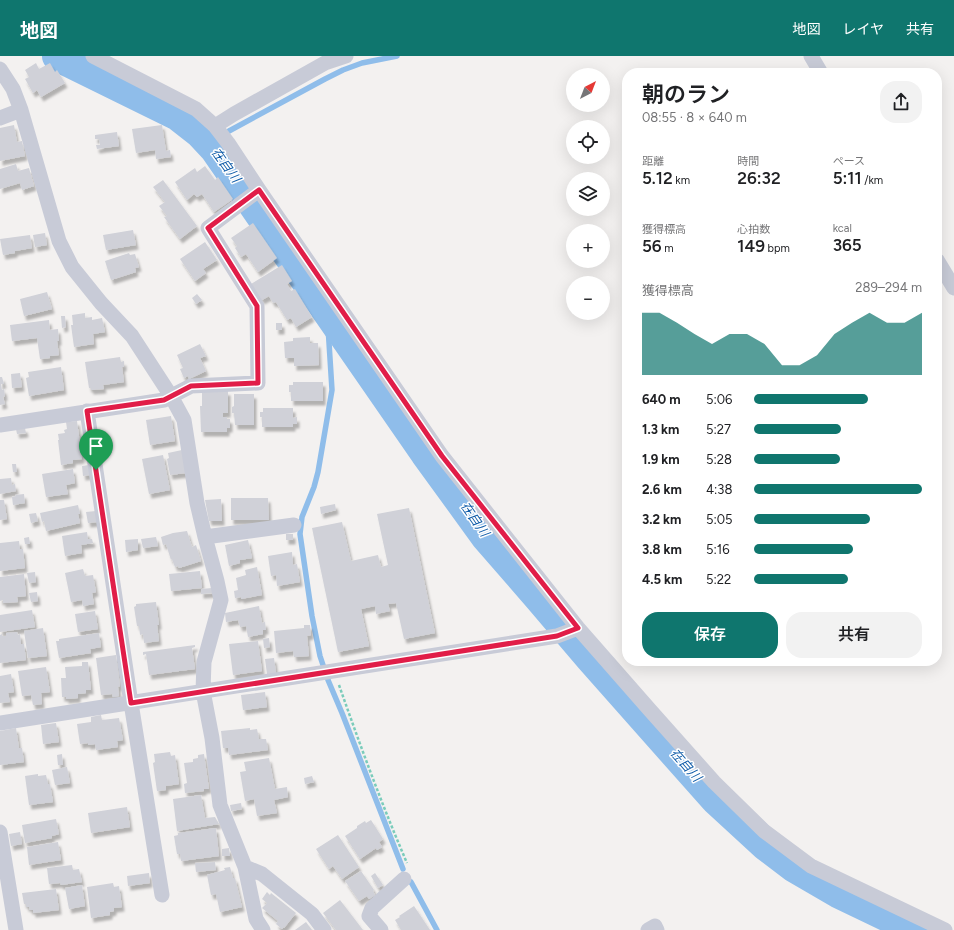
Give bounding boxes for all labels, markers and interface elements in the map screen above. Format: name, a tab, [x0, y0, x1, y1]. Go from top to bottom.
text: 地図	[20, 19, 58, 42]
text: 地図	[792, 21, 820, 38]
text: レイヤ	[842, 21, 884, 38]
text: 共有	[906, 21, 934, 38]
north arrow	[566, 68, 610, 112]
map controls	[566, 68, 610, 320]
text: 朝のラン	[642, 81, 730, 108]
button: share	[880, 81, 922, 123]
text: 08:55 · 8 × 640 m	[642, 110, 747, 125]
button: locate	[566, 120, 610, 164]
water label: 在自川	[208, 145, 245, 187]
text: 距離	[642, 155, 664, 168]
text: 時間	[737, 155, 759, 168]
text: ペース	[833, 155, 865, 168]
text: 5.12	[642, 168, 673, 188]
text: 26:32	[737, 168, 781, 188]
text: 5:11	[833, 168, 862, 188]
button: layers	[566, 172, 610, 216]
text: km	[673, 174, 690, 187]
text: /km	[862, 174, 883, 187]
text: kcal	[833, 222, 852, 235]
text: 獲得標高	[642, 223, 686, 236]
text: 心拍数	[737, 223, 770, 236]
button: +	[566, 224, 610, 268]
text: 365	[833, 235, 862, 255]
text: 56	[642, 236, 662, 256]
text: 149	[737, 236, 765, 256]
text: m	[662, 242, 674, 255]
text: bpm	[765, 242, 790, 255]
button: −	[566, 276, 610, 320]
text: 289–294 m	[855, 280, 922, 295]
text: 獲得標高	[642, 283, 694, 298]
text: 640 m	[642, 392, 681, 407]
text: 5:06	[706, 392, 732, 407]
text: 1.3 km	[642, 422, 679, 437]
text: 5:27	[706, 422, 731, 437]
pin	[79, 429, 113, 470]
icon: arrive	[85, 435, 107, 457]
text: 1.9 km	[642, 452, 680, 467]
text: 5:28	[706, 452, 732, 467]
text: 2.6 km	[642, 482, 682, 497]
text: 4:38	[706, 482, 732, 497]
water label: 在自川	[458, 499, 493, 541]
text: 3.2 km	[642, 512, 681, 527]
text: 5:05	[706, 512, 733, 527]
text: 3.8 km	[642, 542, 682, 557]
text: 5:16	[706, 542, 730, 557]
text: 4.5 km	[642, 572, 682, 587]
text: 5:22	[706, 572, 731, 587]
button: 保存	[642, 612, 778, 658]
button: 共有	[786, 612, 922, 658]
water label: 在自川	[668, 745, 706, 786]

